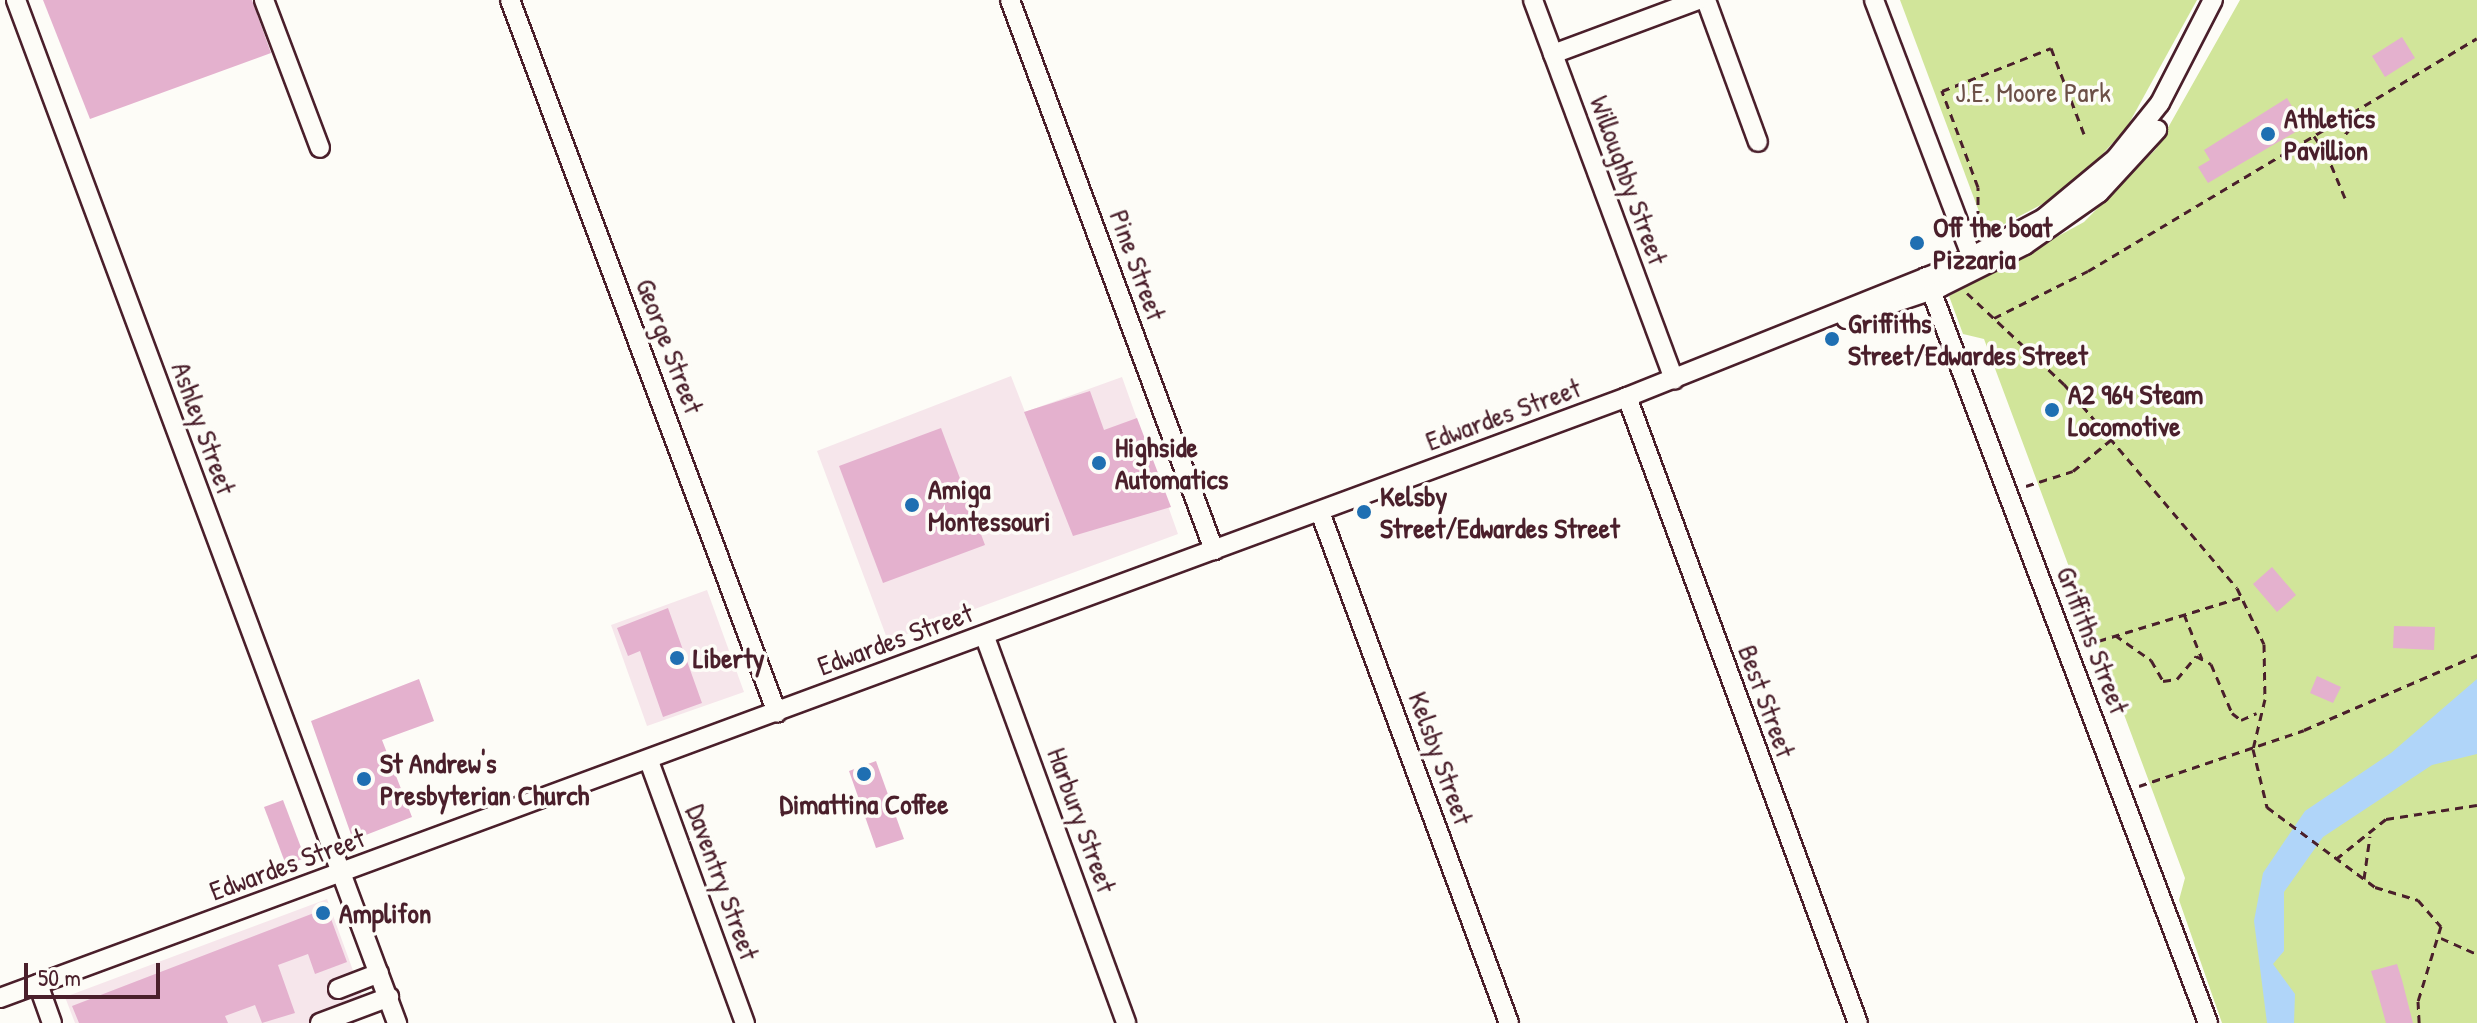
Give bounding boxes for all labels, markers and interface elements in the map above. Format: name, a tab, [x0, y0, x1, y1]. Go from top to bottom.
park label: J.E. Moore Park	[1955, 75, 2111, 109]
street label: Willoughby Street	[1583, 91, 1675, 269]
place label: Athletics Pavillion	[2284, 101, 2375, 167]
marker: Athletics Pavillion	[2259, 125, 2277, 143]
street label: Pine Street	[1103, 205, 1173, 325]
place label: Off the boat Pizzaria	[1933, 210, 2052, 276]
marker: Off the boat Pizzaria	[1908, 234, 1926, 252]
street label: George Street	[629, 274, 711, 418]
place label: Griffiths Street/Edwardes Street	[1848, 306, 2088, 372]
marker: Griffiths Street/Edwardes Street	[1823, 330, 1841, 348]
street label: Ashley Street	[165, 357, 243, 499]
street label: Edwardes Street	[1421, 370, 1585, 458]
place label: A2 964 Steam Locomotive	[2068, 377, 2203, 443]
marker: A2 964 Steam Locomotive	[2043, 401, 2061, 419]
place label: Highside Automatics	[1115, 430, 1228, 496]
marker: Highside Automatics	[1090, 454, 1108, 472]
place label: Amiga Montessouri	[928, 472, 1050, 538]
place label: Kelsby Street/Edwardes Street	[1380, 479, 1620, 545]
marker: Amiga Montessouri	[903, 496, 921, 514]
marker: Kelsby Street/Edwardes Street	[1355, 503, 1373, 521]
street label: Griffiths Street	[2049, 562, 2137, 718]
street label: Edwardes Street	[813, 595, 977, 683]
street label: Best Street	[1731, 640, 1803, 762]
place label: Liberty	[693, 641, 765, 675]
marker: Liberty	[668, 649, 686, 667]
street label: Kelsby Street	[1401, 687, 1481, 829]
street label: Harbury Street	[1040, 743, 1124, 897]
place label: St Andrew's Presbyterian Church	[380, 746, 589, 812]
marker: Dimattina Coffee	[855, 765, 873, 783]
marker: St Andrew's Presbyterian Church	[355, 770, 373, 788]
place label: Dimattina Coffee	[780, 787, 948, 821]
street label: Daventry Street	[679, 800, 767, 964]
street label: Edwardes Street	[205, 820, 369, 908]
place label: Amplifon	[339, 896, 431, 930]
marker: Amplifon	[314, 904, 332, 922]
scale bar	[28, 947, 164, 997]
text: 50 m	[38, 961, 81, 993]

